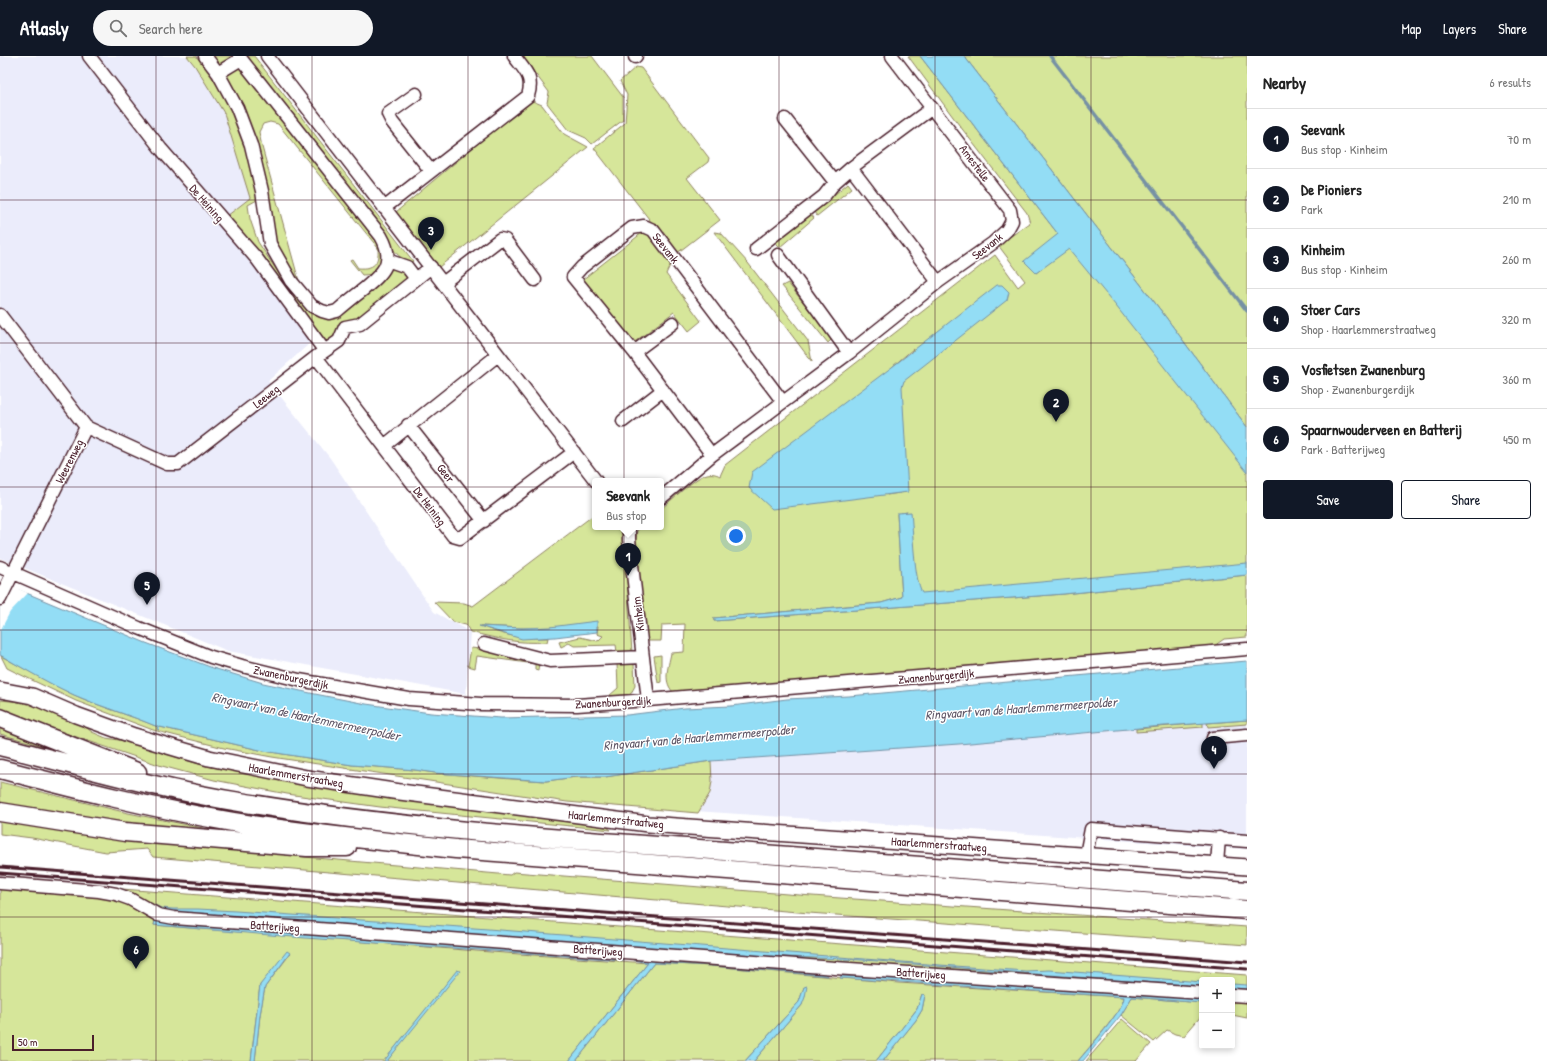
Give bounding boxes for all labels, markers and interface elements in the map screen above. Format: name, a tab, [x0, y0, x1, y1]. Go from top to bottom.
search box	[93, 10, 373, 46]
text: Atlasly	[20, 15, 69, 41]
icon: search	[107, 17, 129, 39]
text: Search here	[139, 18, 203, 39]
text: Map	[1401, 19, 1421, 38]
text: Layers	[1443, 19, 1476, 38]
text: Share	[1498, 19, 1527, 38]
text: Nearby	[1263, 71, 1306, 94]
text: 6 results	[1490, 73, 1531, 91]
text: Seevank	[1301, 119, 1345, 140]
text: 1	[1274, 130, 1278, 148]
text: 70 m	[1507, 130, 1531, 148]
text: Bus stop · Kinheim	[1301, 140, 1388, 158]
street label: Amestelle	[955, 141, 995, 185]
text: De Pioniers	[1301, 179, 1362, 200]
street label: De Heining	[186, 180, 228, 226]
text: 2	[1273, 190, 1279, 208]
text: 210 m	[1503, 190, 1531, 208]
text: Park	[1301, 200, 1323, 218]
pin: 3	[418, 217, 444, 250]
street label: Seevank	[649, 229, 683, 267]
street label: Seevank	[968, 229, 1006, 263]
text: Kinheim	[1301, 239, 1345, 260]
text: 3	[1273, 250, 1279, 268]
text: 260 m	[1502, 250, 1531, 268]
text: Bus stop · Kinheim	[1301, 260, 1388, 278]
text: Stoer Cars	[1301, 299, 1360, 320]
text: 4	[1274, 310, 1278, 328]
text: 320 m	[1501, 310, 1531, 328]
text: Shop · Haarlemmerstraatweg	[1301, 320, 1436, 338]
text: Vosfietsen Zwanenburg	[1301, 359, 1425, 380]
text: 5	[1273, 370, 1279, 388]
text: 360 m	[1502, 370, 1531, 388]
street label: Leeweg	[249, 380, 283, 412]
text: Shop · Zwanenburgerdijk	[1301, 380, 1414, 398]
pin: 2	[1043, 389, 1069, 422]
text: Spaarnwouderveen en Batterij	[1301, 419, 1462, 440]
text: 6	[1273, 430, 1279, 448]
text: 450 m	[1503, 430, 1531, 448]
street label: Weerenweg	[51, 436, 87, 486]
text: Park · Batterijweg	[1301, 440, 1385, 458]
street label: Geer	[433, 460, 459, 486]
popup	[592, 478, 664, 530]
button: Save	[1263, 480, 1393, 519]
button: Share	[1401, 480, 1531, 519]
street label: De Heining	[410, 483, 450, 529]
text: Seevank	[606, 485, 650, 506]
text: Bus stop	[606, 506, 646, 524]
your location	[726, 526, 746, 546]
pin: 1	[615, 543, 641, 576]
pin: 5	[134, 572, 160, 605]
street label: Kinheim	[627, 596, 649, 632]
street label: Zwanenburgerdijk	[252, 661, 330, 693]
street label: Zwanenburgerdijk	[897, 664, 975, 688]
water label: Ringvaart van de Haarlemmermeerpolder	[210, 687, 404, 746]
street label: Zwanenburgerdijk	[574, 692, 652, 712]
water label: Ringvaart van de Haarlemmermeerpolder	[924, 692, 1120, 725]
water label: Ringvaart van de Haarlemmermeerpolder	[602, 719, 798, 755]
pin: 4	[1201, 736, 1227, 769]
street label: Haarlemmerstraatweg	[247, 758, 345, 792]
street label: Haarlemmerstraatweg	[567, 806, 665, 832]
street label: Haarlemmerstraatweg	[891, 832, 987, 856]
street label: Batterijweg	[250, 916, 300, 936]
pin: 6	[123, 936, 149, 969]
street label: Batterijweg	[573, 940, 623, 960]
street label: Batterijweg	[896, 963, 946, 983]
map controls	[1199, 977, 1235, 1049]
button: +	[1199, 977, 1235, 1013]
button: −	[1199, 1013, 1235, 1049]
scale bar	[12, 1033, 94, 1052]
text: 50 m	[18, 1035, 38, 1049]

